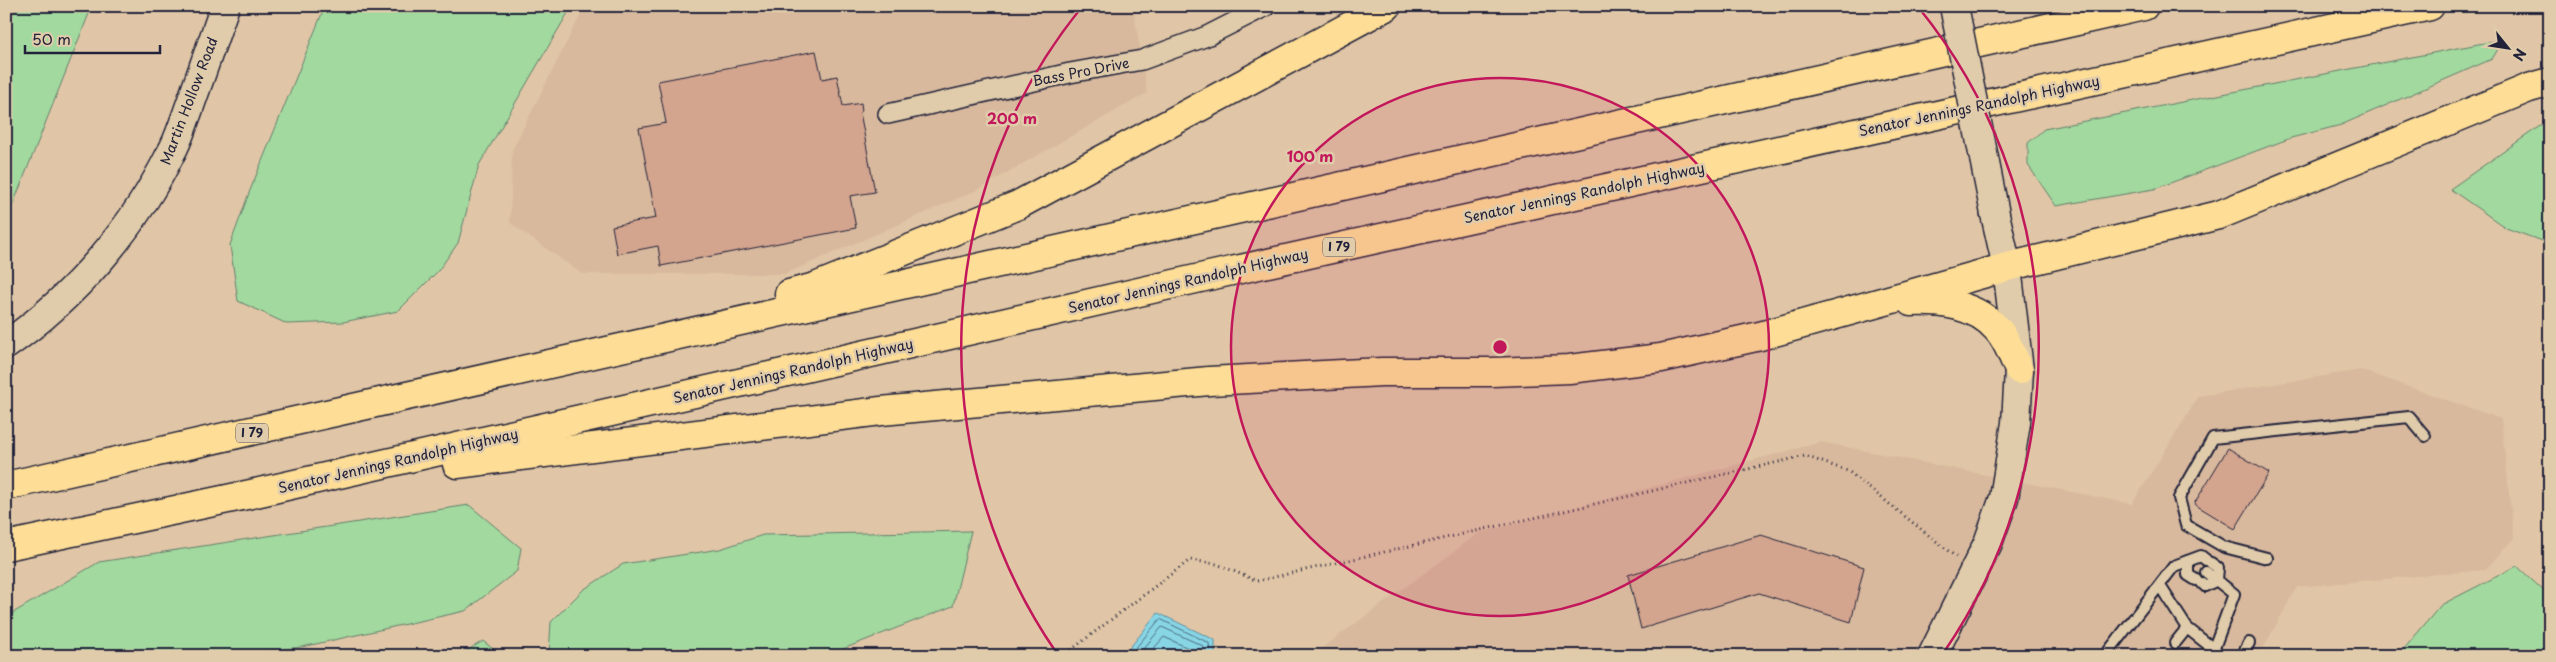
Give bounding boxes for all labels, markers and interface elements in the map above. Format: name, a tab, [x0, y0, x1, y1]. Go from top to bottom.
scale bar	[25, 22, 160, 54]
north arrow	[2484, 22, 2534, 72]
text: 50 m	[32, 27, 71, 50]
street label: Martin Hollow Road	[154, 34, 223, 168]
text: N	[2508, 45, 2532, 65]
street label: Bass Pro Drive	[1031, 52, 1131, 91]
street label: Senator Jennings Randolph Highway	[1857, 70, 2101, 141]
text: 200 m	[987, 106, 1037, 129]
text: 100 m	[1287, 144, 1333, 167]
street label: Senator Jennings Randolph Highway	[1462, 157, 1706, 228]
road number: I 79	[1323, 238, 1355, 256]
street label: Senator Jennings Randolph Highway	[1066, 243, 1310, 318]
street label: Senator Jennings Randolph Highway	[671, 333, 915, 408]
centre of rings	[1491, 338, 1509, 356]
road number: I 79	[236, 423, 268, 442]
street label: Senator Jennings Randolph Highway	[276, 423, 520, 498]

